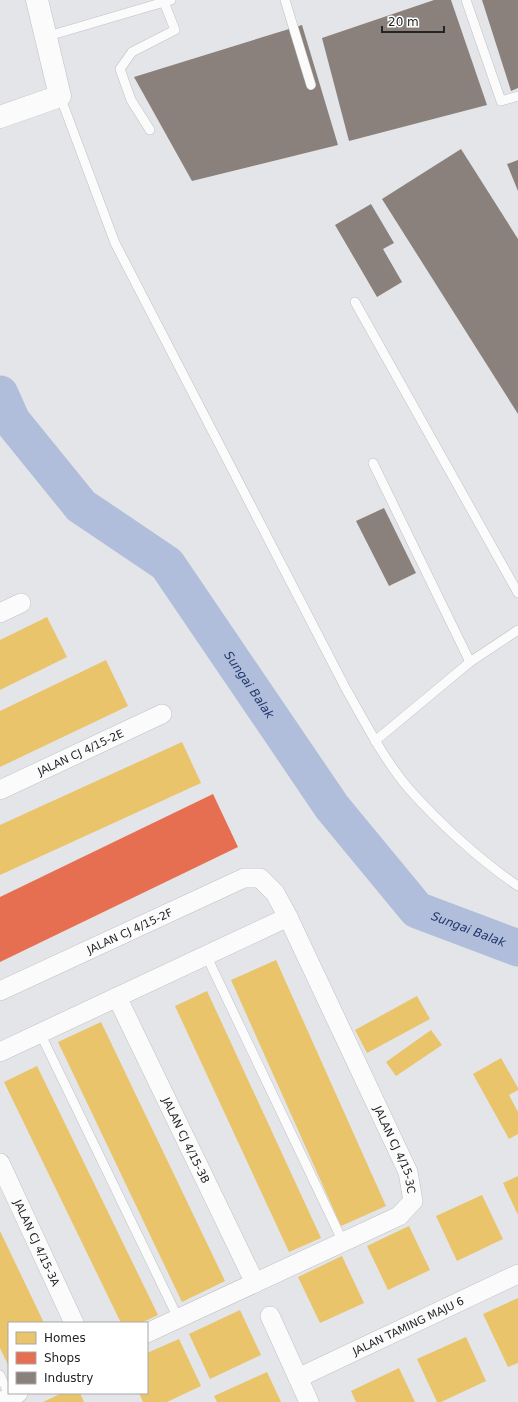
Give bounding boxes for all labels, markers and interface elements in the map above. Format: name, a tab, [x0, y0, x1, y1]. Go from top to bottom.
scale bar	[382, 8, 444, 34]
text: 20 m	[388, 15, 419, 29]
water label: Sungai Balak	[221, 649, 278, 722]
street label: JALAN CJ 4/15-2E	[35, 726, 126, 778]
street label: JALAN CJ 4/15-2F	[84, 906, 175, 957]
water label: Sungai Balak	[429, 909, 509, 950]
street label: JALAN CJ 4/15-3B	[159, 1094, 212, 1185]
street label: JALAN CJ 4/15-3C	[371, 1103, 418, 1195]
street label: JALAN CJ 4/15-3A	[11, 1197, 63, 1289]
street label: JALAN TAMING MAJU 6	[350, 1294, 466, 1358]
legend	[8, 1322, 148, 1394]
text: Homes	[44, 1331, 86, 1345]
text: Shops	[44, 1351, 80, 1365]
text: Industry	[44, 1371, 93, 1385]

